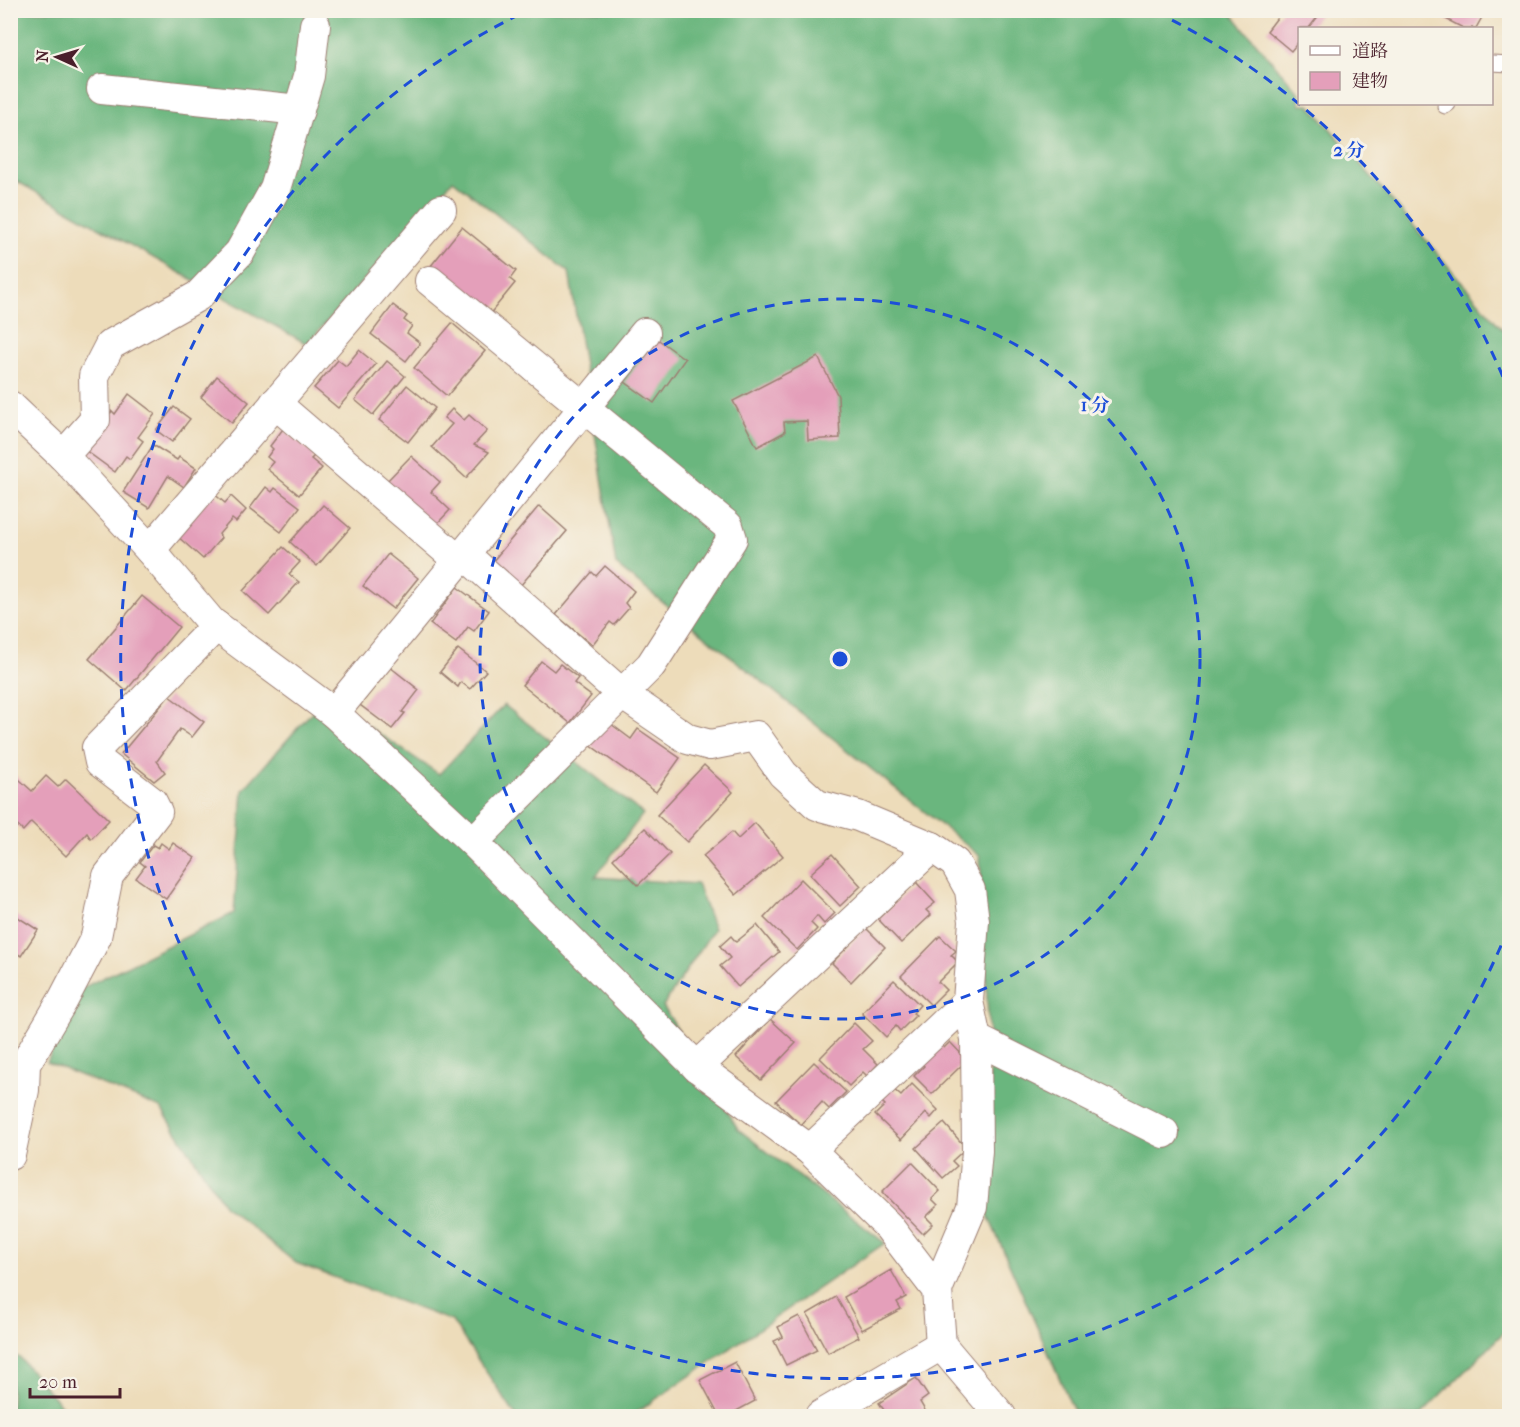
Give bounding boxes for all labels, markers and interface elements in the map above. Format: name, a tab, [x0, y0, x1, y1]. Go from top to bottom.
north arrow	[27, 27, 87, 87]
legend	[1298, 27, 1493, 105]
text: 道路	[1352, 41, 1388, 62]
text: N	[33, 48, 52, 63]
text: 建物	[1352, 71, 1388, 92]
text: 2 分	[1333, 140, 1365, 161]
text: 1 分	[1081, 395, 1109, 416]
centre of rings	[830, 649, 850, 669]
scale bar	[30, 1361, 120, 1399]
text: 20 m	[39, 1372, 77, 1393]

